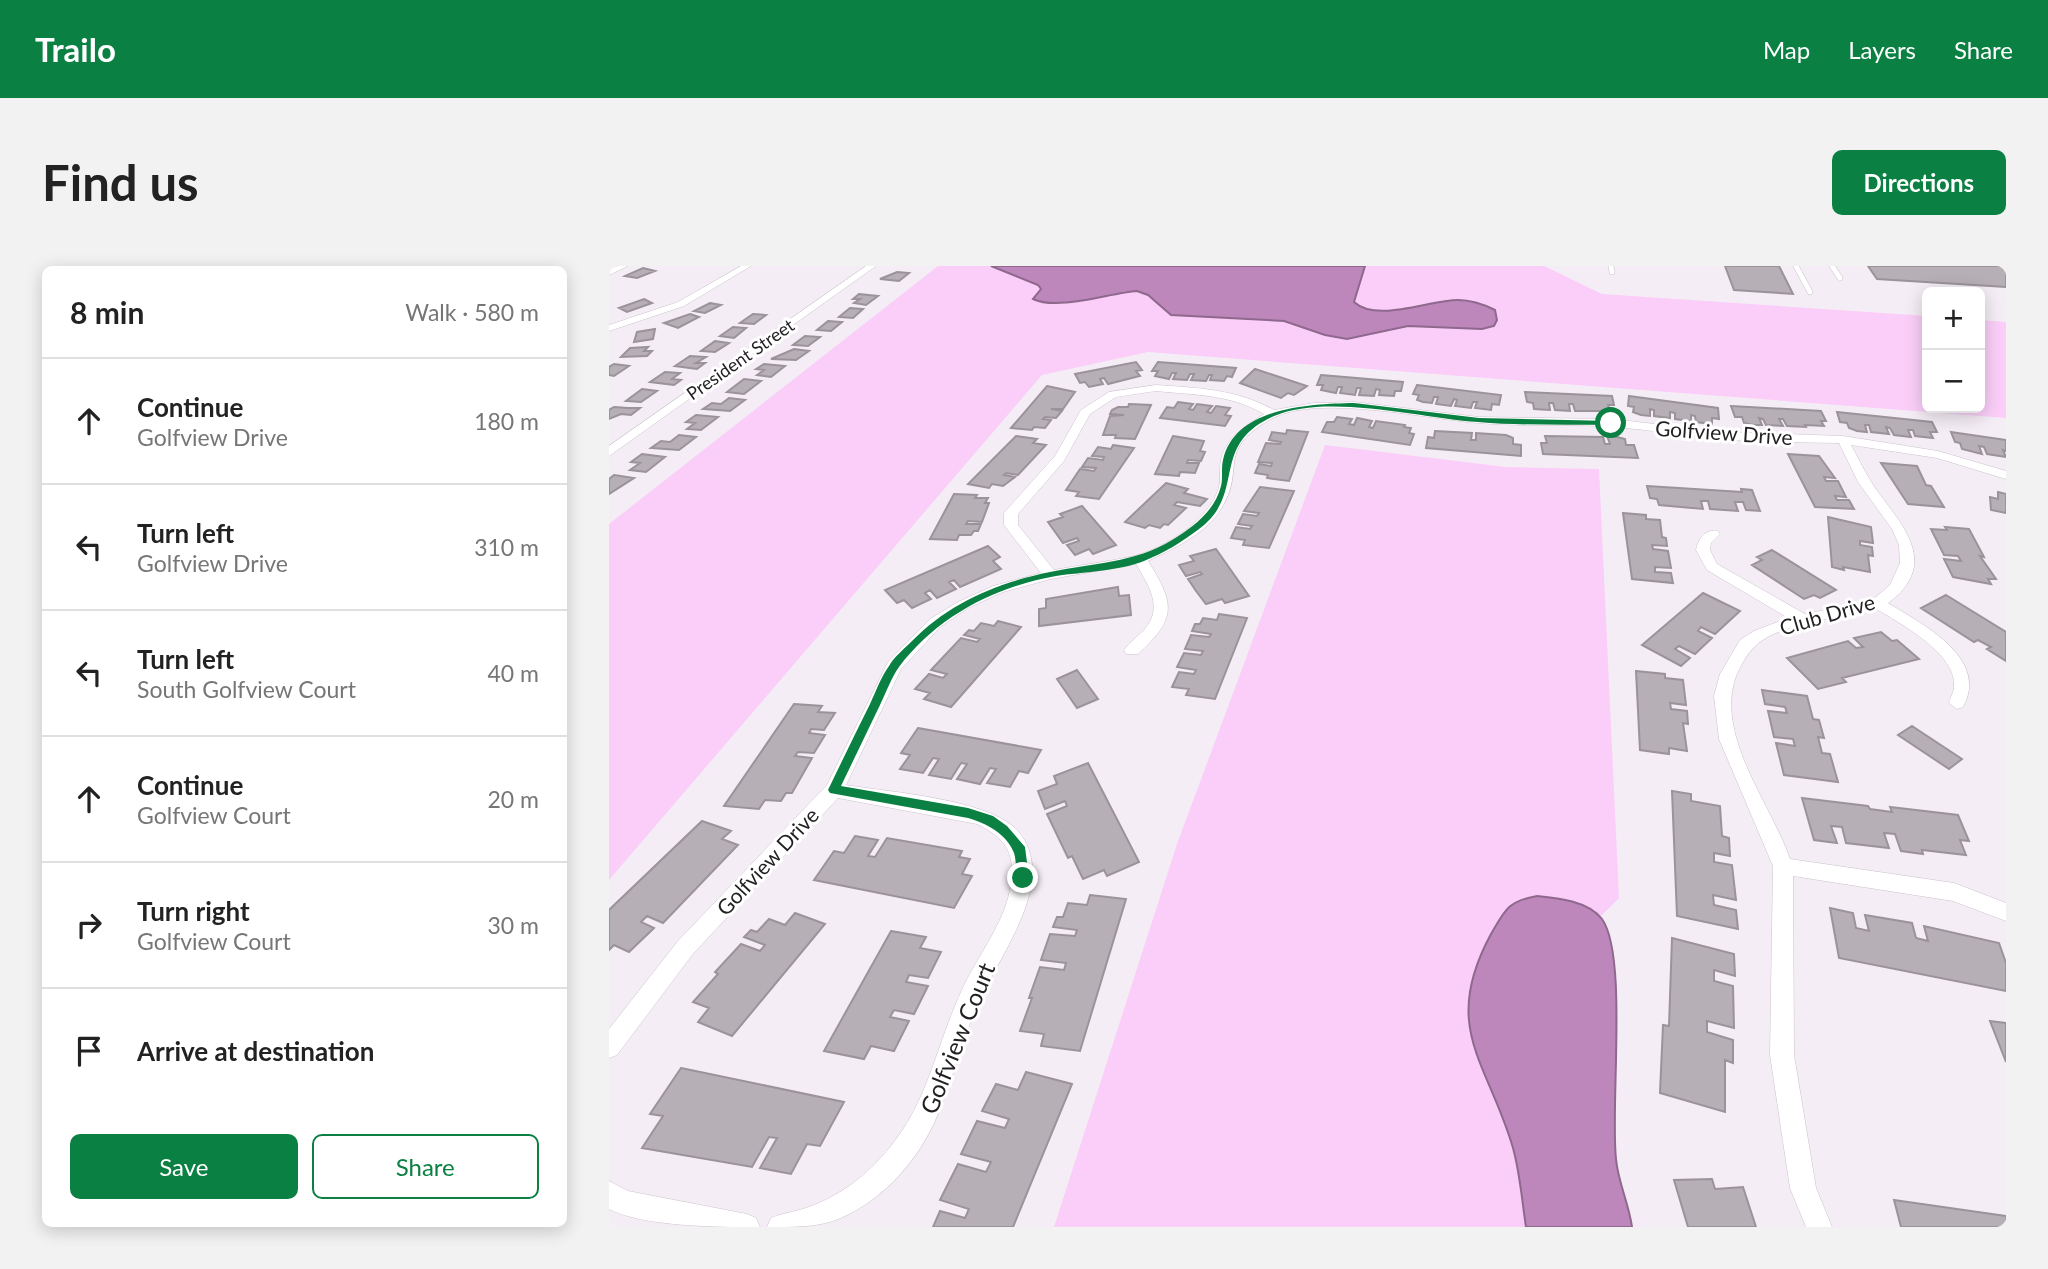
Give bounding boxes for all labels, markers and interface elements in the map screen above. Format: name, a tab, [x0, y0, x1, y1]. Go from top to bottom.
text: Trailo	[35, 29, 116, 69]
text: Map	[1763, 35, 1810, 64]
text: Layers	[1848, 35, 1916, 64]
text: Share	[1954, 35, 2013, 64]
button: Directions	[1832, 150, 2006, 215]
text: Find us	[42, 153, 199, 211]
map controls	[1922, 287, 1985, 413]
button: +	[1922, 287, 1985, 350]
text: 8 min	[70, 294, 144, 330]
text: Walk · 580 m	[405, 298, 539, 326]
street label: President Street	[682, 313, 799, 404]
button: −	[1922, 350, 1985, 413]
text: Continue	[137, 391, 243, 423]
icon: ahead	[70, 402, 108, 440]
text: 180 m	[474, 407, 539, 435]
route start	[1595, 407, 1626, 438]
street label: Golfview Drive	[1654, 415, 1794, 449]
text: Golfview Drive	[137, 423, 288, 451]
text: Turn left	[137, 517, 234, 549]
icon: left	[70, 528, 108, 566]
text: 310 m	[474, 533, 539, 561]
text: Golfview Drive	[137, 549, 288, 577]
street label: Club Drive	[1776, 588, 1878, 640]
text: Turn left	[137, 643, 234, 675]
icon: left	[70, 654, 108, 692]
text: 40 m	[488, 659, 539, 687]
text: South Golfview Court	[137, 675, 356, 703]
text: Continue	[137, 769, 243, 801]
icon: ahead	[70, 780, 108, 818]
text: 20 m	[488, 785, 539, 813]
text: Golfview Court	[137, 801, 291, 829]
street label: Golfview Drive	[711, 802, 823, 920]
route end	[1007, 862, 1038, 893]
text: Turn right	[137, 895, 250, 927]
icon: right	[70, 906, 108, 944]
text: 30 m	[488, 911, 539, 939]
text: Golfview Court	[137, 927, 291, 955]
street label: Golfview Court	[914, 958, 1001, 1118]
icon: arrive	[70, 1032, 108, 1070]
text: Arrive at destination	[137, 1035, 374, 1067]
button: Save	[70, 1134, 298, 1199]
button: Share	[312, 1134, 539, 1199]

